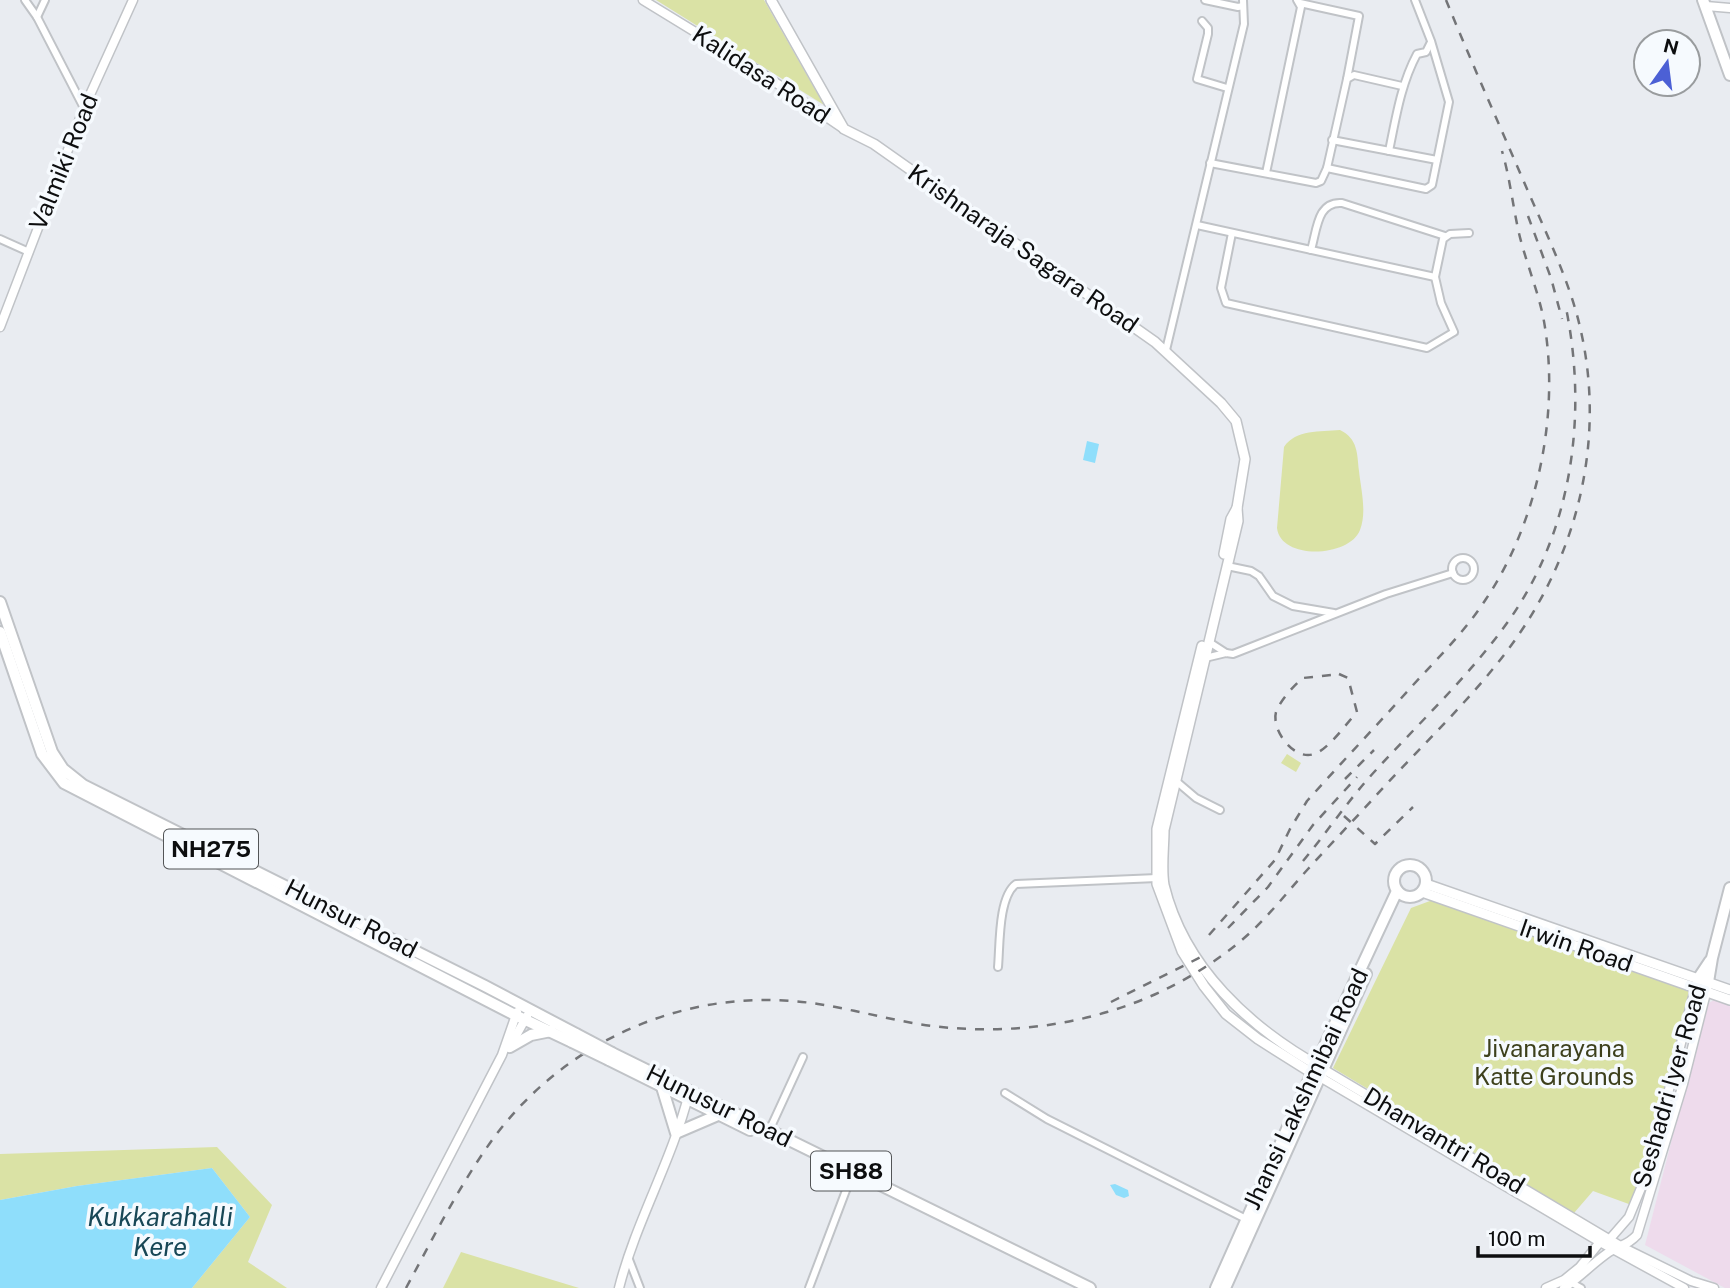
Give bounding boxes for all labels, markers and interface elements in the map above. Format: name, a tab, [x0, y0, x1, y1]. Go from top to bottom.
street label: Kalidasa Road	[688, 19, 835, 129]
north arrow	[1632, 28, 1702, 98]
text: N	[1661, 34, 1681, 59]
street label: Valmiki Road	[23, 89, 103, 234]
street label: Krishnaraja Sagara Road	[903, 158, 1144, 338]
road number: NH275	[164, 830, 258, 869]
street label: Hunsur Road	[281, 873, 422, 963]
street label: Irwin Road	[1516, 913, 1637, 977]
street label: Jhansi Lakshmibai Road	[1237, 964, 1373, 1214]
street label: Seshadri Iyer Road	[1627, 981, 1711, 1190]
park label: Jivanarayana Katte Grounds	[1474, 1034, 1634, 1090]
street label: Hunusur Road	[642, 1058, 797, 1152]
street label: Dhanvantri Road	[1359, 1081, 1530, 1199]
road number: SH88	[811, 1152, 891, 1190]
water label: Kukkarahalli Kere	[87, 1201, 233, 1262]
scale bar	[1478, 1214, 1590, 1258]
text: 100 m	[1488, 1226, 1545, 1251]

